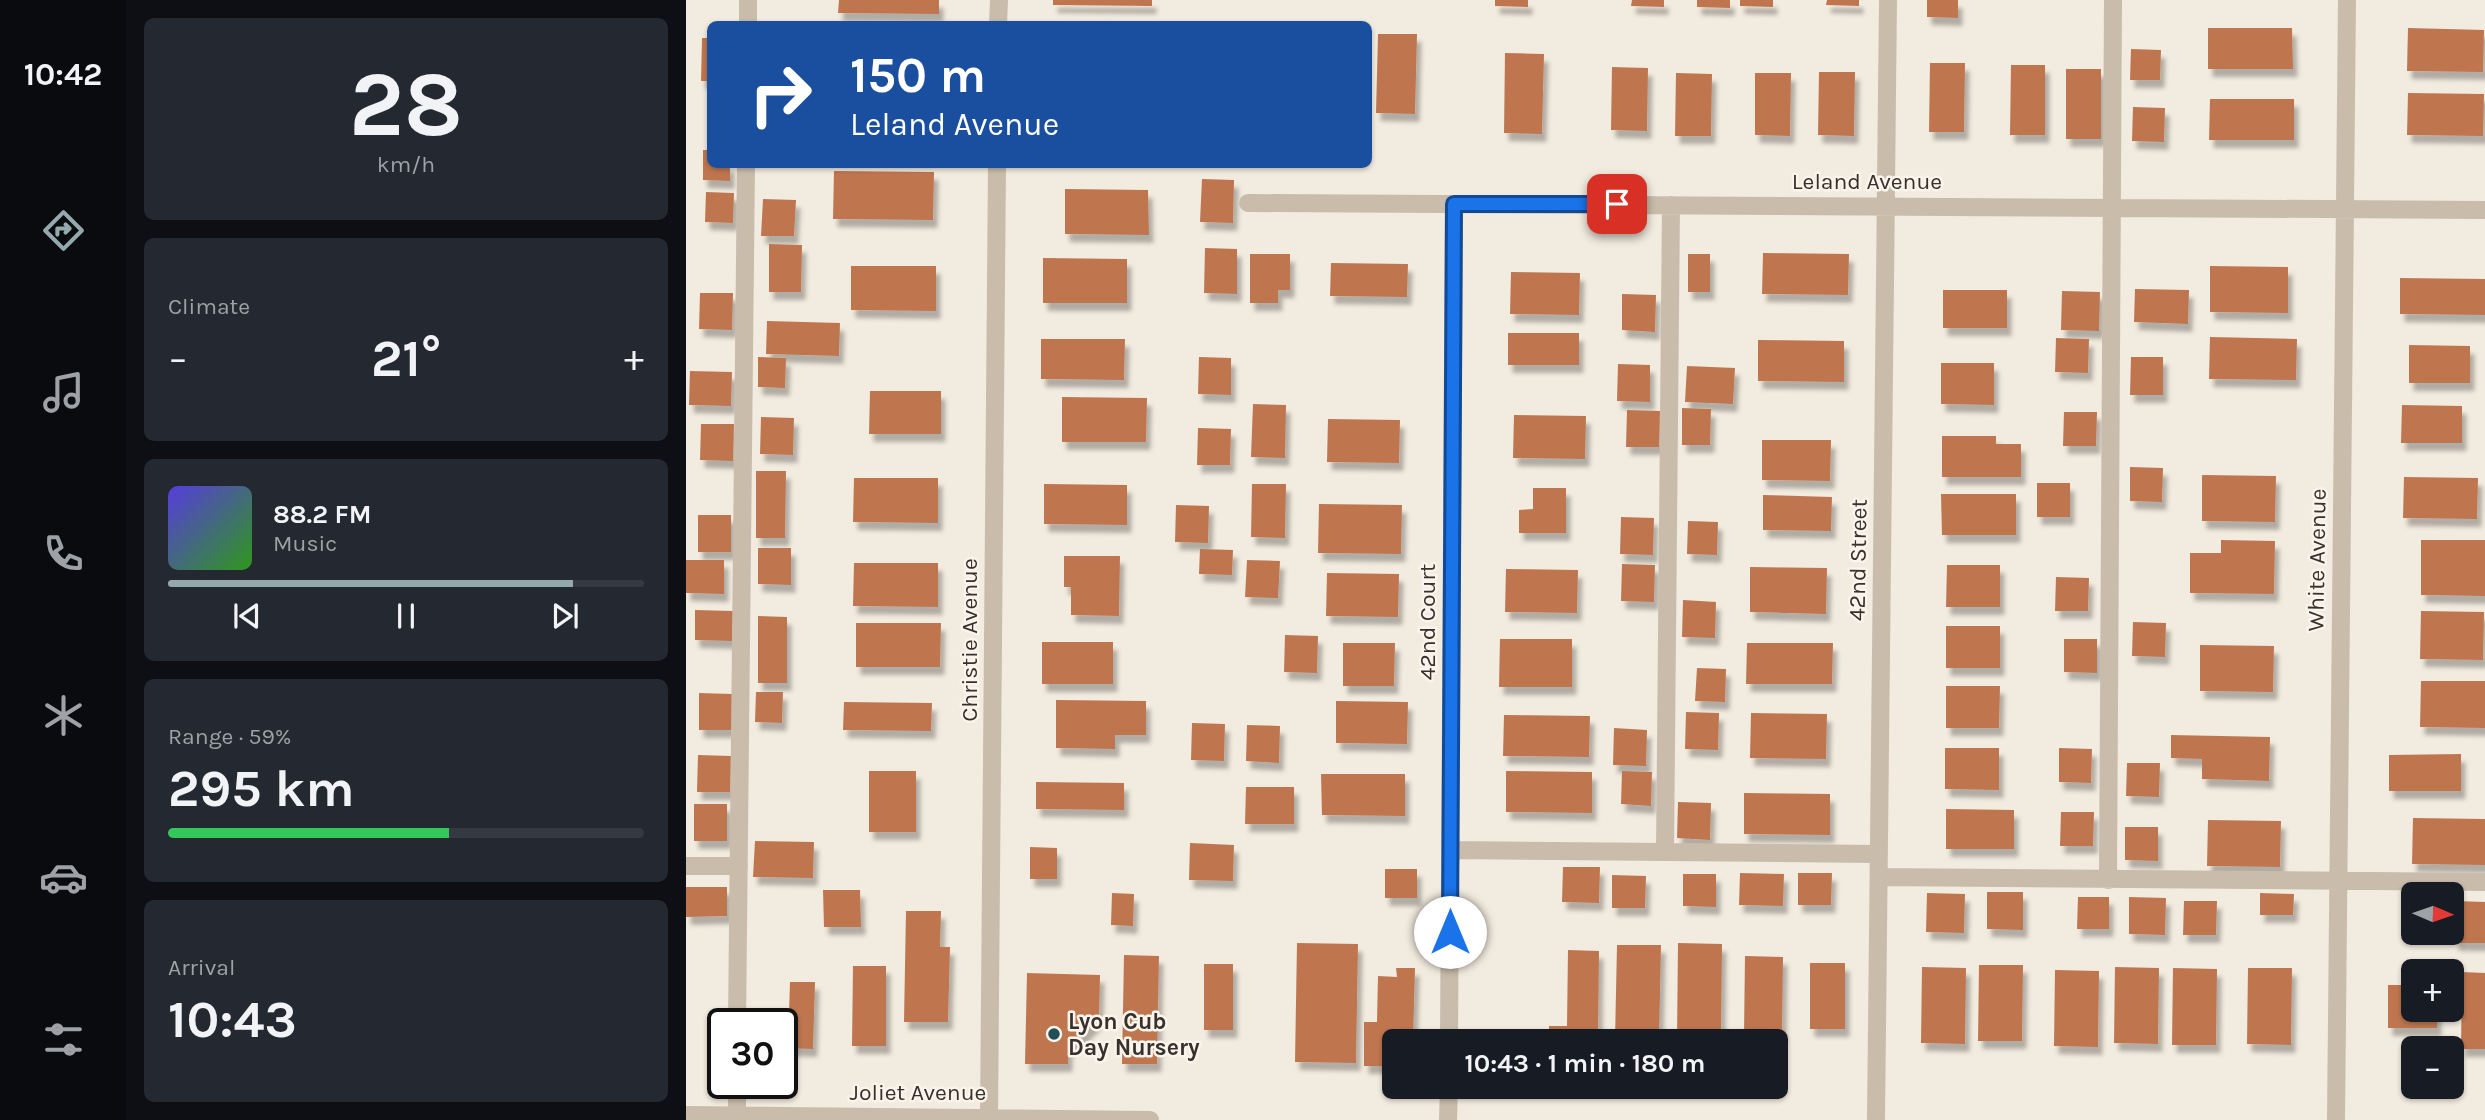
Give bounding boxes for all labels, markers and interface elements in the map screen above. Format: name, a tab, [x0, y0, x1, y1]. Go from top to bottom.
text: 150 m	[850, 47, 986, 104]
icon: right	[735, 49, 826, 140]
text: 28	[349, 52, 463, 158]
text: 10:42	[24, 56, 102, 93]
text: Leland Avenue	[850, 106, 1059, 143]
text: km/h	[377, 151, 435, 178]
street label: Leland Avenue	[1792, 168, 1942, 195]
pin	[1587, 174, 1647, 234]
icon: arrive	[1598, 185, 1636, 223]
icon: directions	[39, 206, 88, 255]
text: Climate	[168, 293, 250, 320]
text: 21°	[371, 328, 441, 389]
text: −	[168, 336, 188, 381]
text: +	[624, 336, 644, 381]
icon: music	[39, 368, 88, 417]
street label: White Avenue	[2302, 488, 2332, 632]
street label: 42nd Street	[1843, 498, 1873, 621]
text: 88.2 FM	[273, 499, 371, 530]
icon: phone	[39, 529, 88, 578]
text: Music	[273, 530, 337, 557]
street label: Christie Avenue	[956, 558, 983, 722]
street label: 42nd Court	[1414, 563, 1441, 680]
icon: previous	[228, 597, 266, 635]
icon: pause	[387, 597, 425, 635]
icon: next	[546, 597, 584, 635]
icon: climate	[39, 691, 88, 740]
text: Range · 59%	[168, 723, 291, 750]
text: 295 km	[168, 758, 355, 819]
icon: car	[39, 853, 88, 902]
north arrow	[2401, 882, 2464, 945]
map controls	[2401, 882, 2464, 1099]
position arrow	[1413, 895, 1487, 969]
text: Arrival	[168, 954, 235, 981]
button: +	[2401, 959, 2464, 1022]
text: 10:43	[168, 989, 297, 1050]
speed limit sign: 30	[707, 1008, 798, 1099]
place label: Lyon Cub Day Nursery	[1068, 1008, 1200, 1061]
icon: filters	[39, 1015, 88, 1064]
marker: Lyon Cub Day Nursery	[1046, 1026, 1062, 1042]
button: −	[2401, 1036, 2464, 1099]
text: 10:43 · 1 min · 180 m	[1465, 1048, 1705, 1079]
street label: Joliet Avenue	[850, 1079, 986, 1106]

